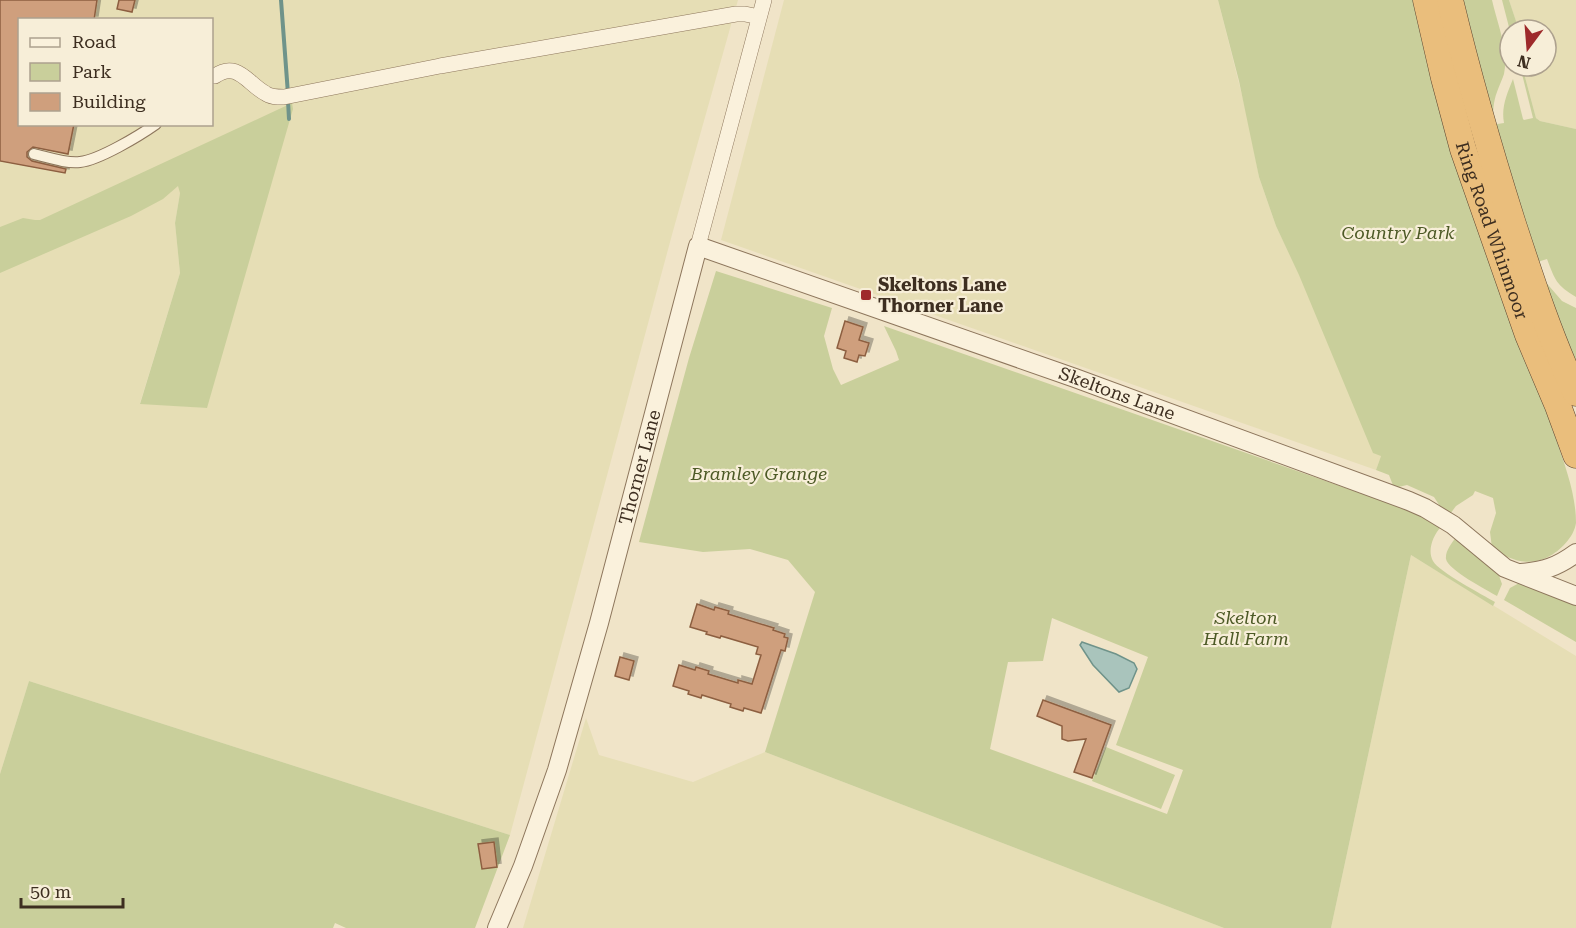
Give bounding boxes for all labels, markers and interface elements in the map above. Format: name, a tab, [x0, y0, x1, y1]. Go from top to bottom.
legend	[18, 18, 213, 126]
north arrow	[1498, 18, 1558, 78]
text: Road	[72, 31, 117, 52]
text: N	[1515, 51, 1533, 73]
text: Park	[72, 61, 112, 82]
text: Building	[72, 91, 146, 112]
street label: Ring Road Whinmoor	[1452, 139, 1533, 322]
park label: Country Park	[1341, 222, 1455, 243]
place label: Skeltons Lane Thorner Lane	[878, 274, 1007, 316]
marker: Skeltons Lane Thorner Lane	[859, 288, 873, 302]
street label: Skeltons Lane	[1056, 362, 1178, 424]
street label: Thorner Lane	[614, 407, 665, 527]
park label: Bramley Grange	[690, 463, 827, 484]
park label: Skelton Hall Farm	[1202, 607, 1289, 649]
scale bar	[21, 871, 123, 909]
text: 50 m	[30, 881, 71, 902]

